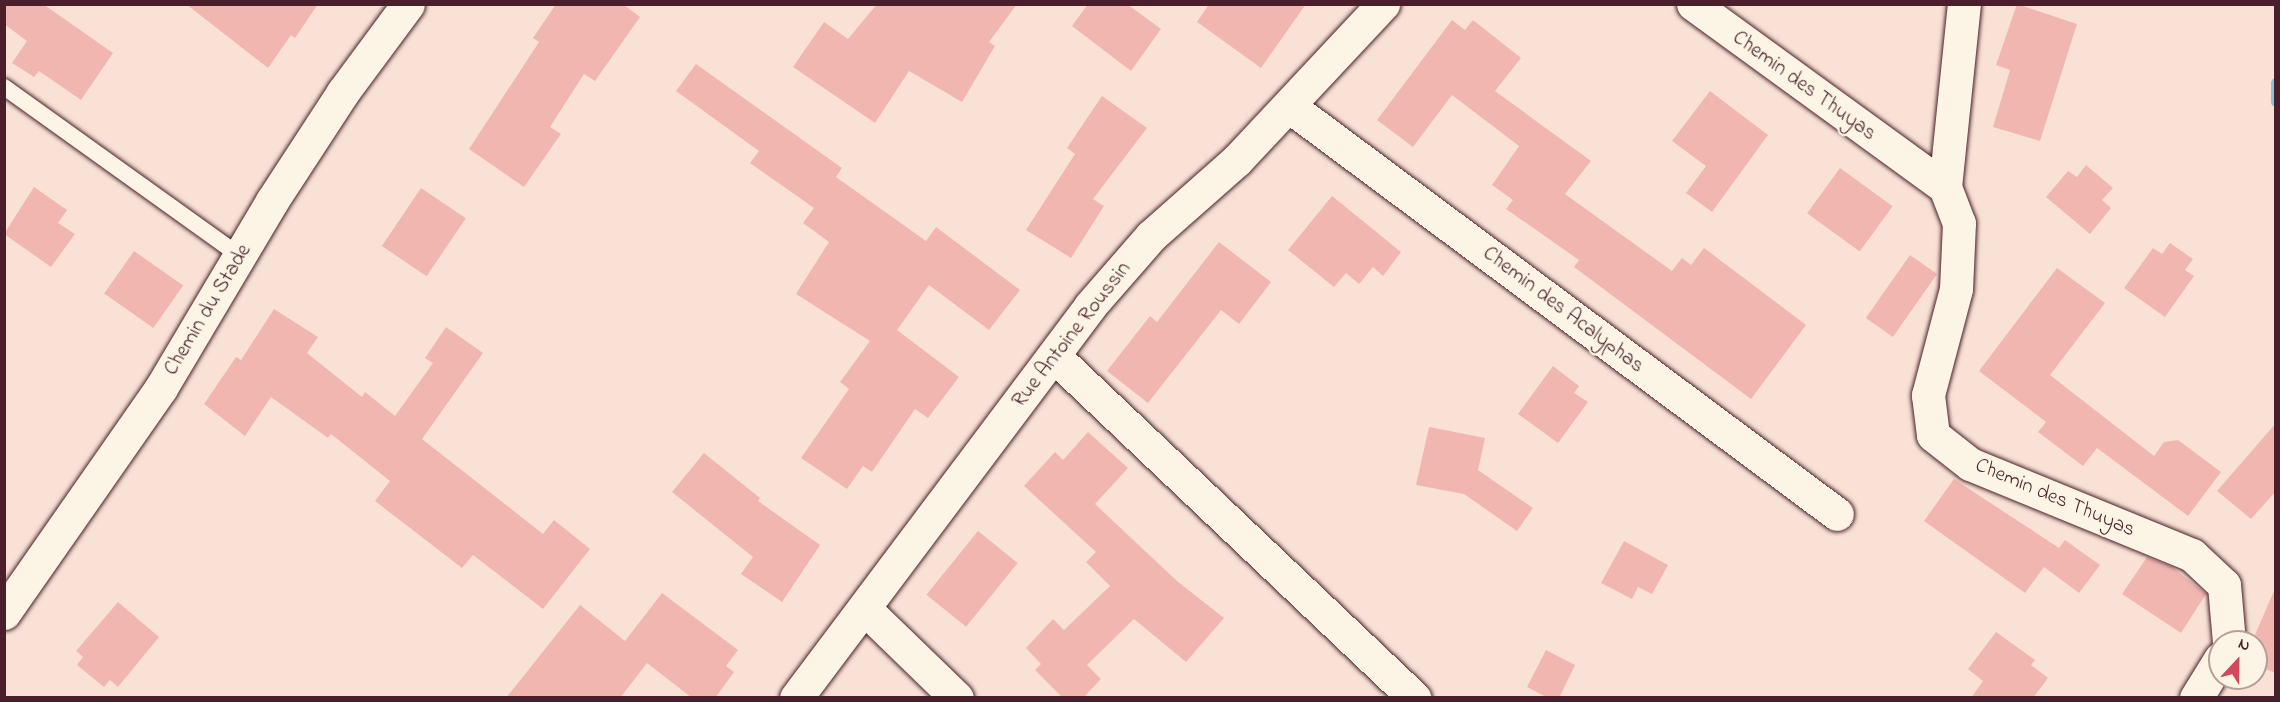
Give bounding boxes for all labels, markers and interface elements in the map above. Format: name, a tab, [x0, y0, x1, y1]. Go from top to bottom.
street label: Chemin des Thuyas	[1727, 25, 1881, 147]
street label: Chemin du Stade	[159, 240, 257, 380]
street label: Chemin des Acalyphas	[1477, 241, 1649, 379]
street label: Rue Antoine Roussin	[1007, 257, 1137, 413]
street label: Chemin des Thuyas	[1971, 453, 2139, 543]
north arrow	[2208, 630, 2268, 690]
text: N	[2234, 632, 2254, 658]

